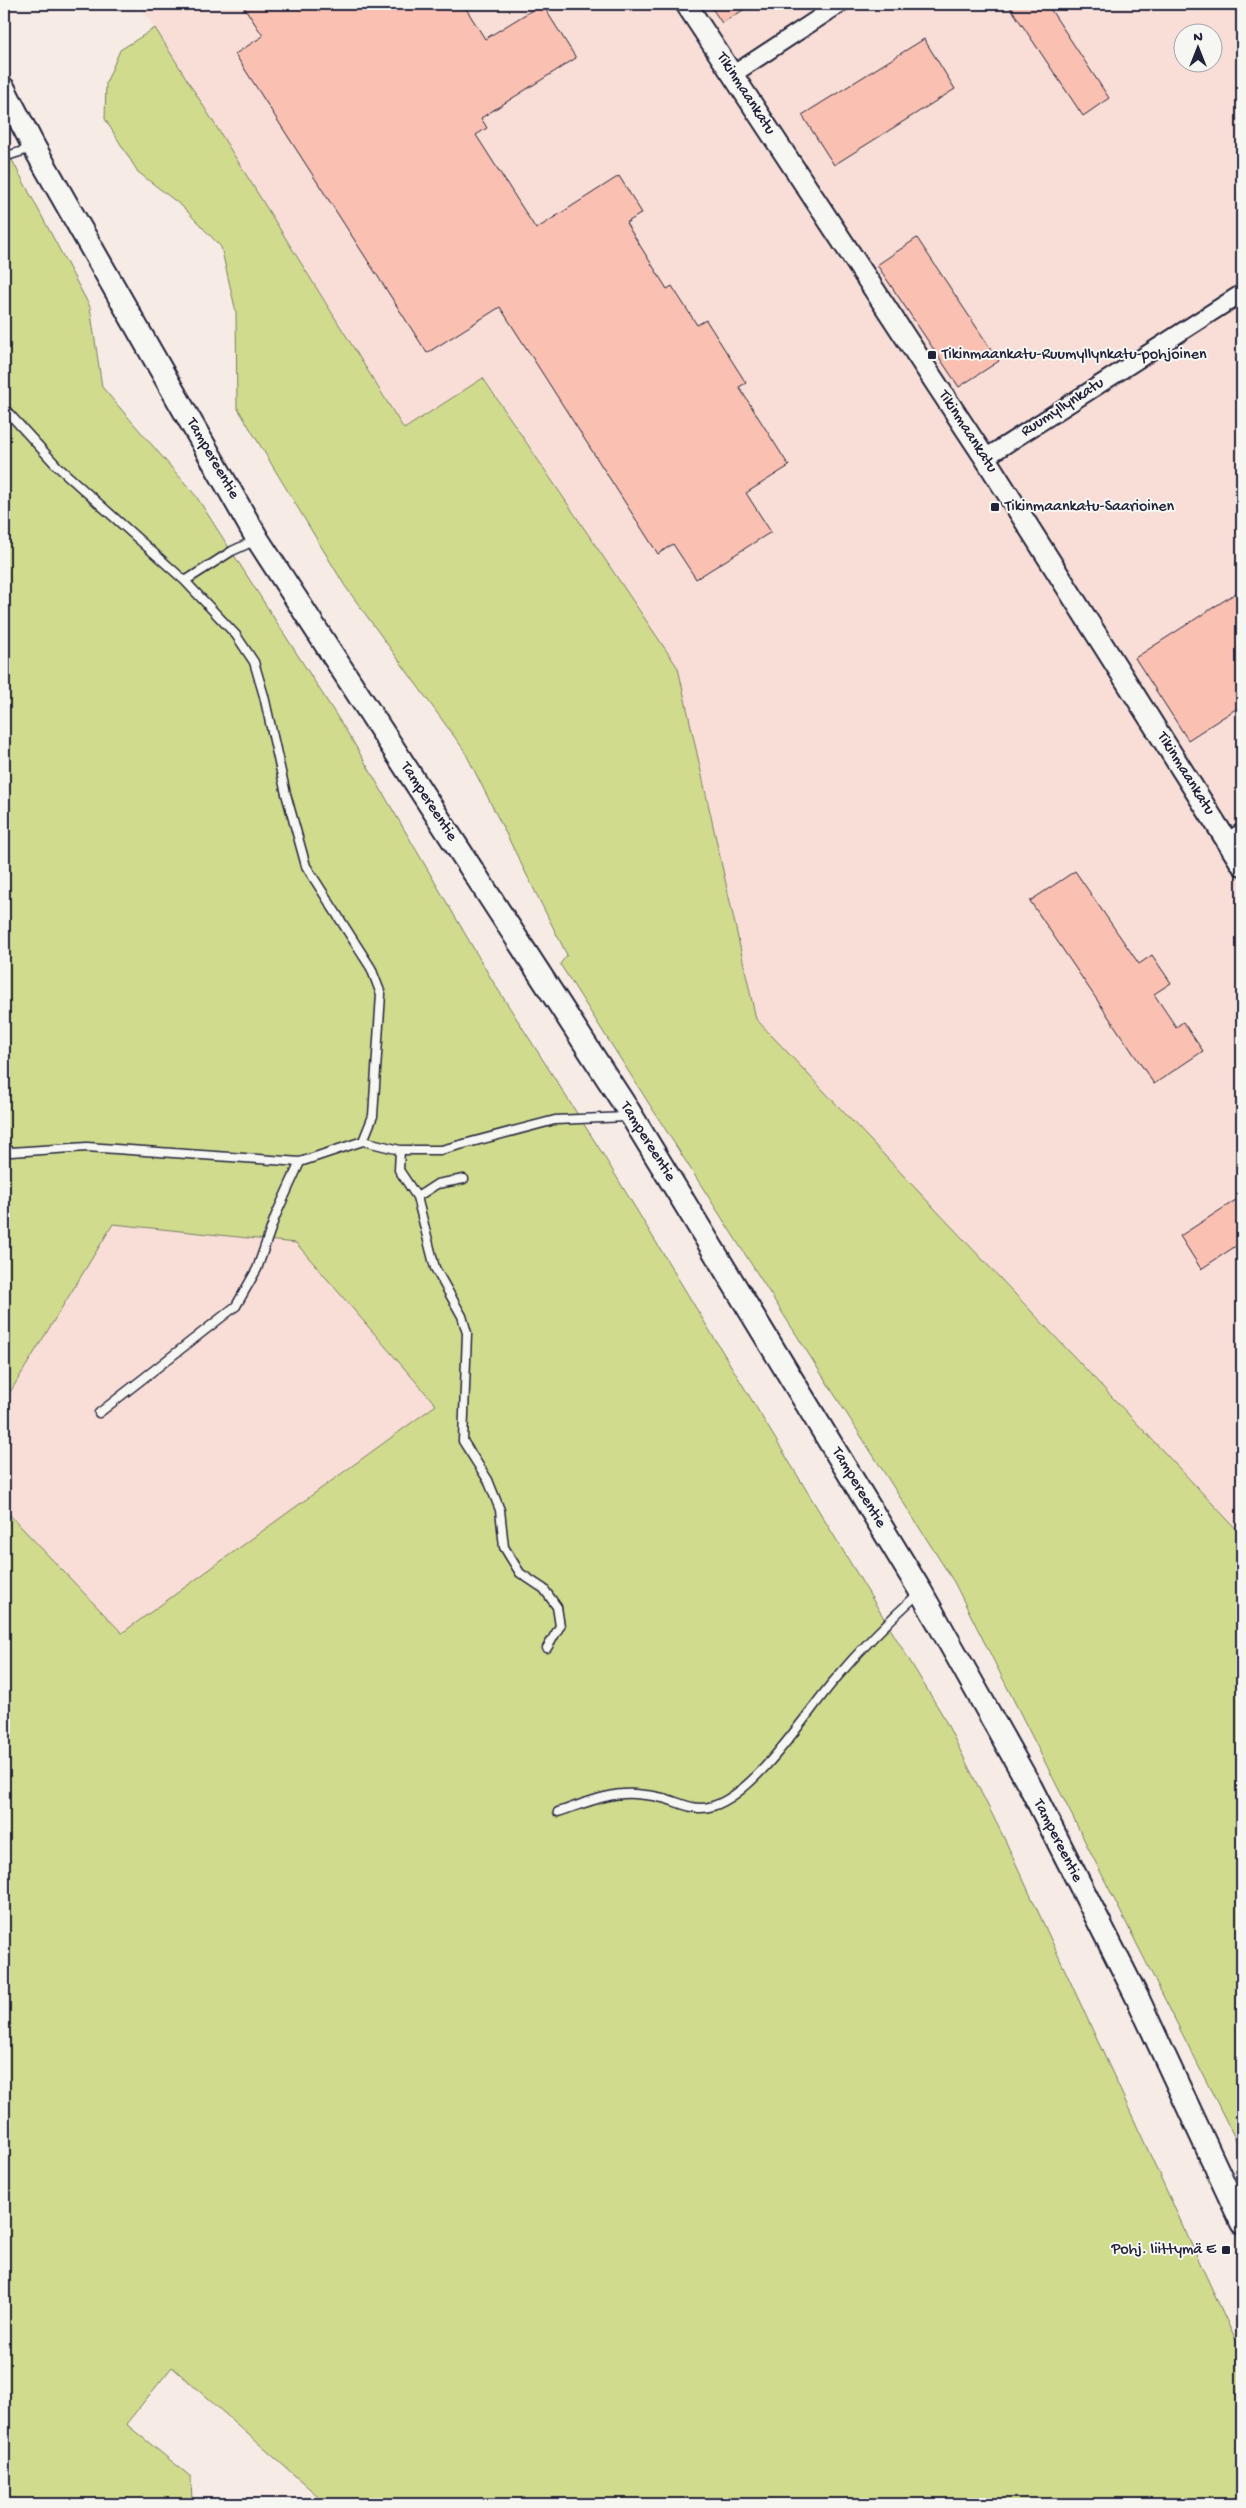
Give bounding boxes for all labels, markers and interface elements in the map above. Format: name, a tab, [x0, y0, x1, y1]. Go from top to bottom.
north arrow	[1174, 22, 1224, 72]
text: N	[1193, 29, 1203, 46]
street label: Tikinmaankatu	[711, 48, 779, 139]
place label: Tikinmaankatu-Ruumyllynkatu-pohjoinen	[941, 346, 1207, 365]
marker: Tikinmaankatu-Ruumyllynkatu-pohjoinen	[926, 349, 938, 361]
street label: Ruumyllynkatu	[1018, 374, 1109, 442]
street label: Tikinmaankatu	[933, 386, 1001, 477]
street label: Tampereentie	[181, 414, 243, 504]
place label: Tikinmaankatu-Saarioinen	[1004, 498, 1175, 517]
marker: Tikinmaankatu-Saarioinen	[989, 501, 1001, 513]
street label: Tikinmaankatu	[1151, 728, 1218, 820]
street label: Tampereentie	[395, 758, 461, 846]
street label: Tampereentie	[614, 1098, 679, 1186]
street label: Tampereentie	[826, 1443, 890, 1532]
street label: Tampereentie	[1028, 1795, 1086, 1886]
place label: Pohj. liittymä E	[1110, 2241, 1217, 2260]
marker: Pohj. liittymä E	[1220, 2244, 1232, 2256]

